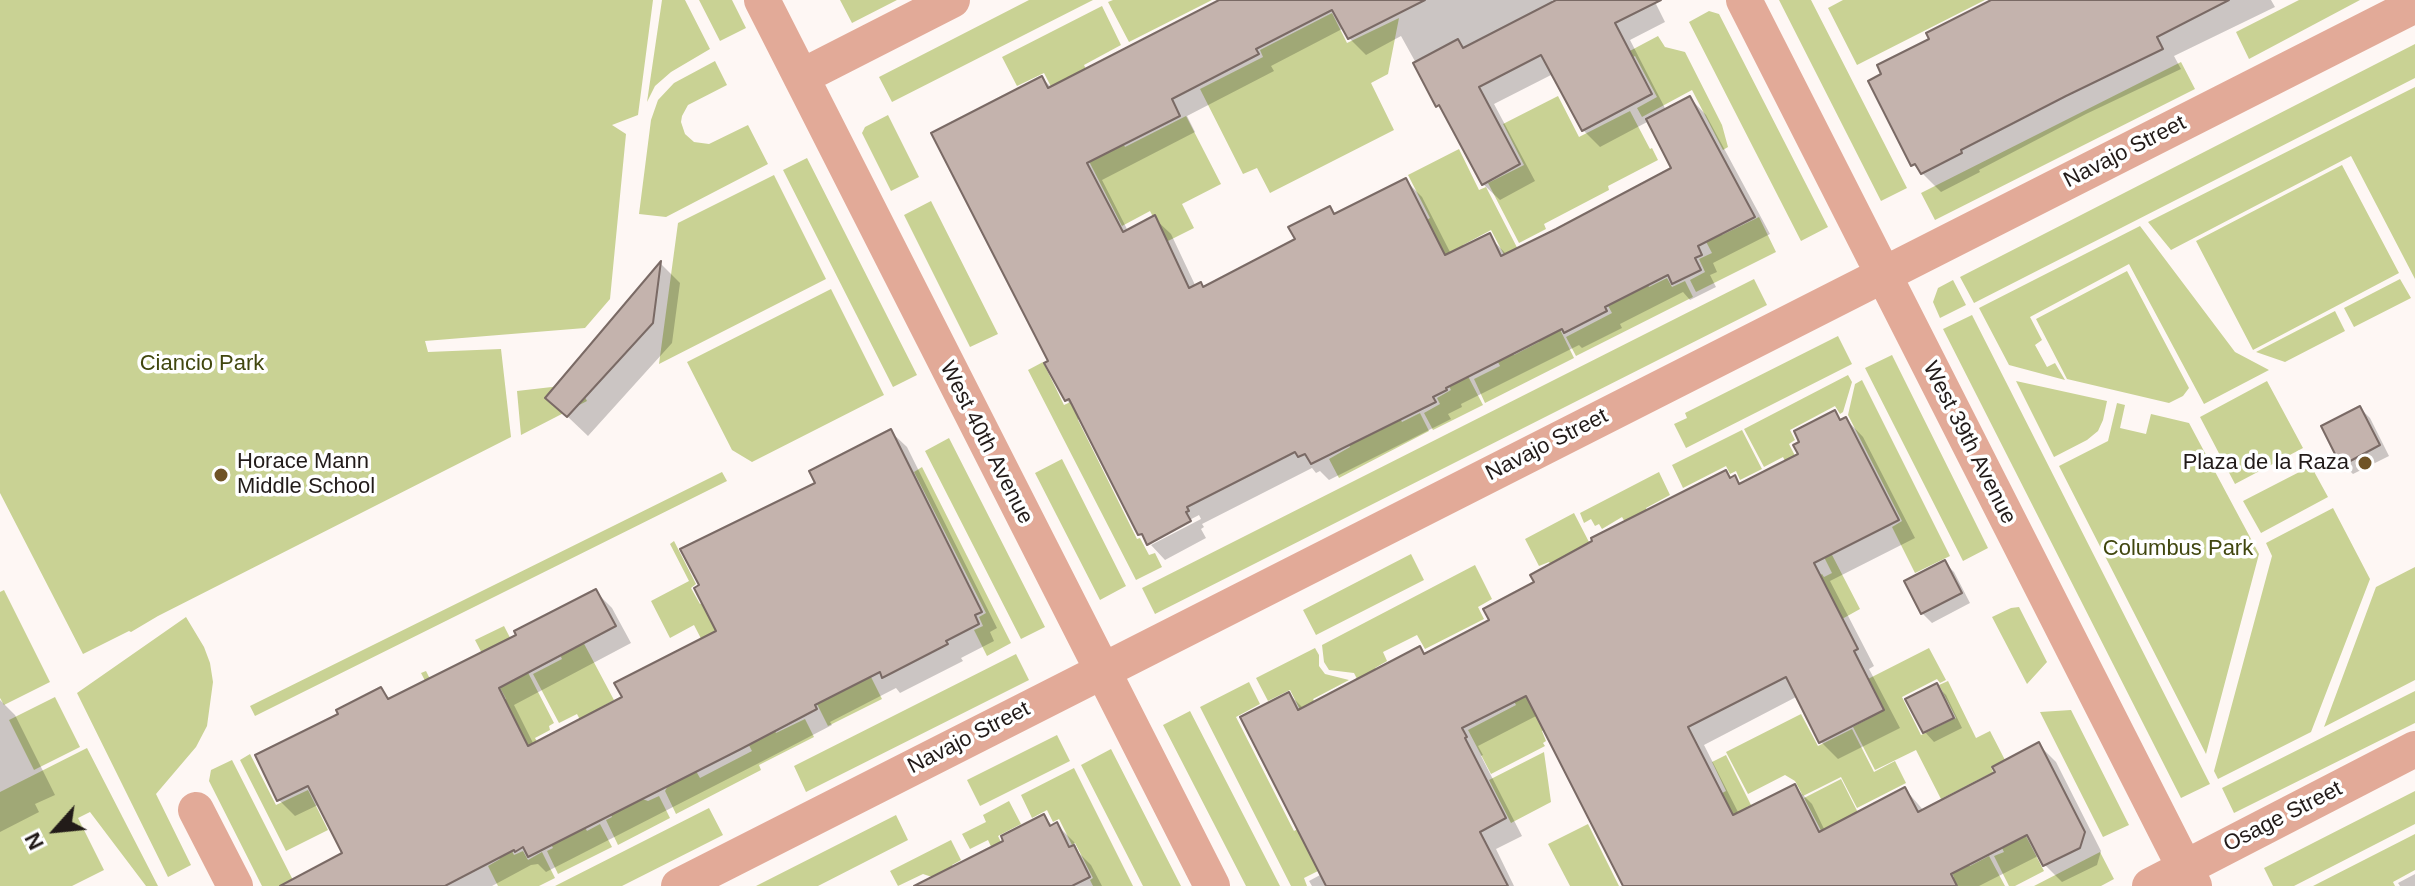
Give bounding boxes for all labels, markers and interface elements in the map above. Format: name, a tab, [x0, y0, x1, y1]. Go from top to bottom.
street label: Navajo Street	[2060, 110, 2190, 194]
park label: Ciancio Park	[140, 351, 264, 377]
street label: West 40th Avenue	[934, 357, 1038, 529]
street label: West 39th Avenue	[1917, 357, 2021, 529]
street label: Navajo Street	[1482, 403, 1612, 487]
place label: Horace Mann Middle School	[237, 449, 375, 500]
place label: Plaza de la Raza	[2183, 450, 2349, 476]
marker: Plaza de la Raza	[2356, 454, 2374, 472]
marker: Horace Mann Middle School	[212, 466, 230, 484]
park label: Columbus Park	[2103, 536, 2253, 562]
street label: Navajo Street	[904, 696, 1034, 780]
street label: Osage Street	[2219, 776, 2347, 858]
north arrow	[16, 790, 96, 870]
text: N	[19, 828, 49, 854]

